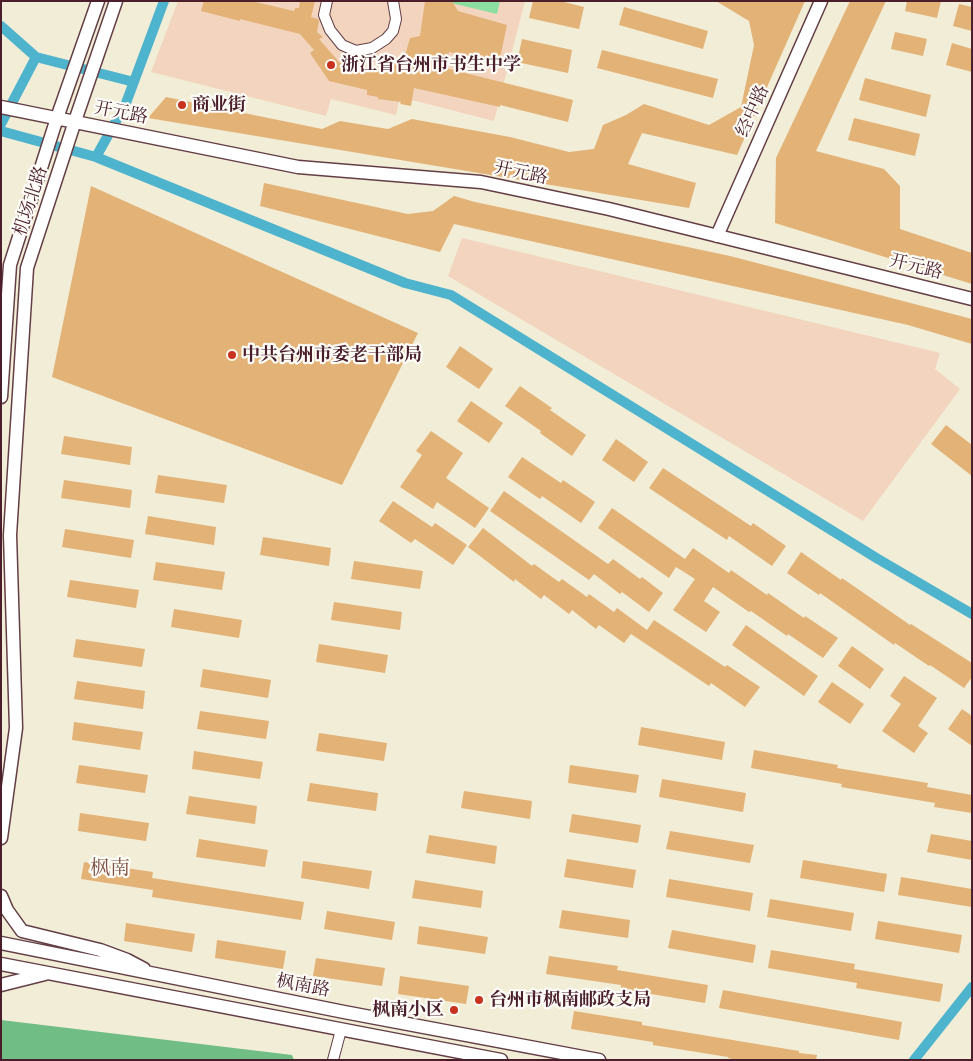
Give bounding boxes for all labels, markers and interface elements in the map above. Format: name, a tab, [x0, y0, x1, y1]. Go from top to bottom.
place label: 浙江省台州市书生中学	[341, 54, 521, 76]
marker: 浙江省台州市书生中学	[325, 59, 337, 71]
street label: 经中路	[732, 82, 774, 140]
place label: 商业街	[192, 94, 246, 116]
street label: 开元路	[92, 97, 150, 129]
marker: 商业街	[176, 99, 188, 111]
street label: 开元路	[492, 157, 550, 189]
street label: 机场北路	[10, 163, 52, 239]
street label: 开元路	[887, 250, 945, 284]
place label: 中共台州市委老干部局	[242, 344, 422, 366]
marker: 中共台州市委老干部局	[226, 349, 238, 361]
district label: 枫南	[90, 857, 130, 881]
street label: 枫南路	[274, 970, 332, 1002]
place label: 台州市枫南邮政支局	[489, 989, 651, 1011]
marker: 台州市枫南邮政支局	[473, 994, 485, 1006]
place label: 枫南小区	[372, 999, 444, 1021]
marker: 枫南小区	[448, 1004, 460, 1016]

